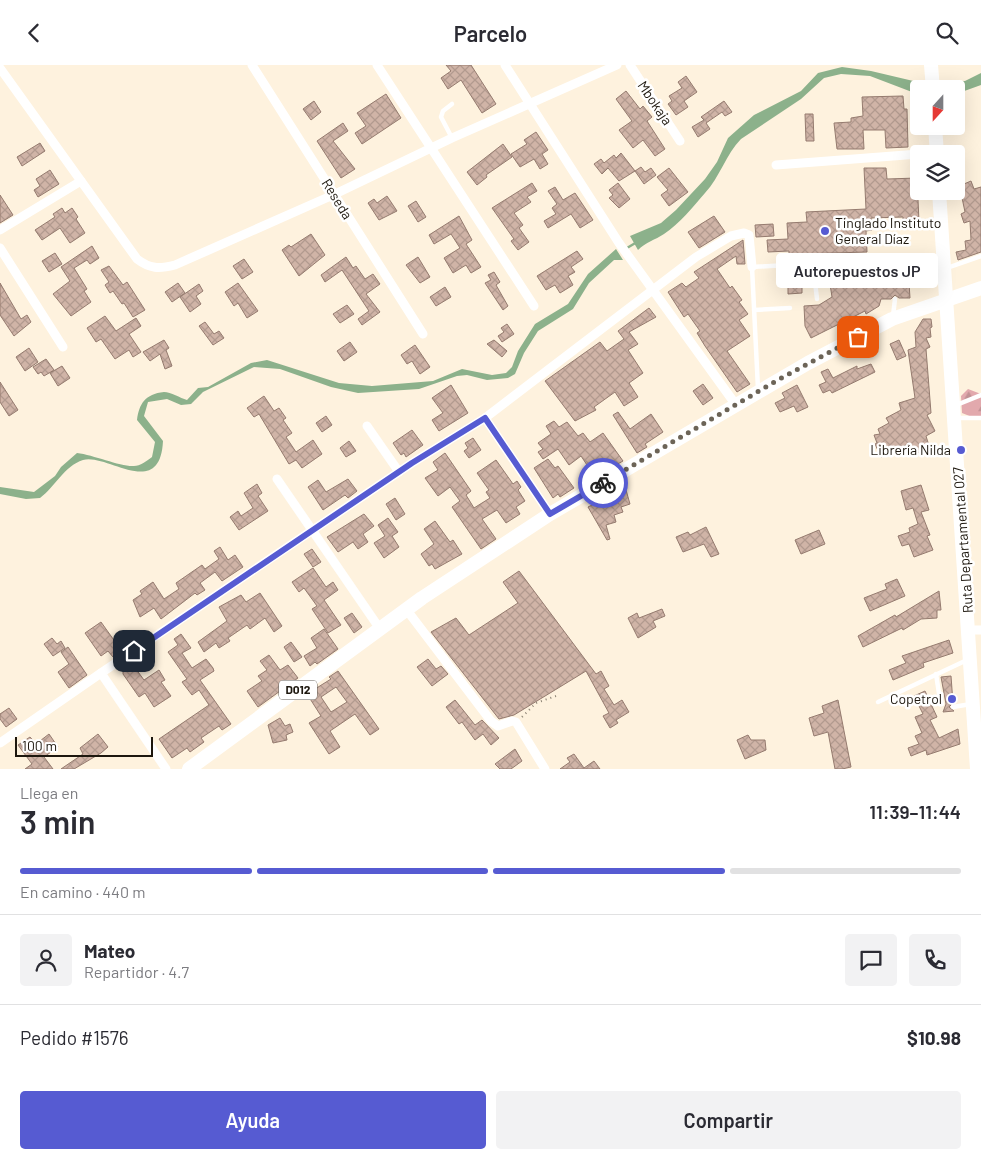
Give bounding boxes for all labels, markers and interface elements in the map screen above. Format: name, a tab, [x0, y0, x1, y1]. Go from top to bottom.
icon: back	[20, 19, 48, 47]
icon: search	[933, 19, 961, 47]
text: Parcelo	[454, 20, 527, 46]
street label: Mbokaja	[634, 77, 676, 128]
north arrow	[910, 80, 965, 135]
map controls	[910, 80, 965, 200]
button: layers	[910, 145, 965, 200]
street label: Reseda	[318, 175, 357, 222]
place label: Tinglado Instituto General Díaz	[835, 214, 942, 247]
marker: Tinglado Instituto General Díaz	[819, 225, 831, 237]
callout: Autorepuestos JP	[777, 252, 939, 287]
text: Autorepuestos JP	[794, 261, 920, 280]
pin	[837, 316, 879, 358]
icon: bag	[844, 323, 872, 351]
place label: Librería Nilda	[870, 441, 951, 458]
marker: Librería Nilda	[955, 444, 967, 456]
courier	[578, 458, 628, 508]
street label: Ruta Departamental 027	[949, 466, 976, 614]
icon: bike	[589, 469, 617, 497]
pin	[113, 630, 155, 672]
icon: home	[120, 637, 148, 665]
road number: D012	[279, 681, 317, 699]
place label: Copetrol	[890, 690, 942, 707]
marker: Copetrol	[946, 693, 958, 705]
scale bar	[15, 734, 152, 757]
text: 100 m	[22, 737, 57, 754]
text: Llega en	[20, 783, 78, 802]
text: 11:39–11:44	[869, 800, 961, 823]
text: 3 min	[20, 802, 96, 840]
text: En camino · 440 m	[20, 882, 145, 901]
button: person	[20, 934, 72, 986]
button: chat	[845, 934, 897, 986]
button: phone	[909, 934, 961, 986]
text: Mateo	[84, 939, 135, 962]
text: Repartidor · 4.7	[84, 962, 189, 981]
text: Pedido #1576	[20, 1026, 129, 1049]
text: $10.98	[907, 1026, 961, 1049]
button: Ayuda	[20, 1091, 486, 1149]
button: Compartir	[496, 1091, 961, 1149]

